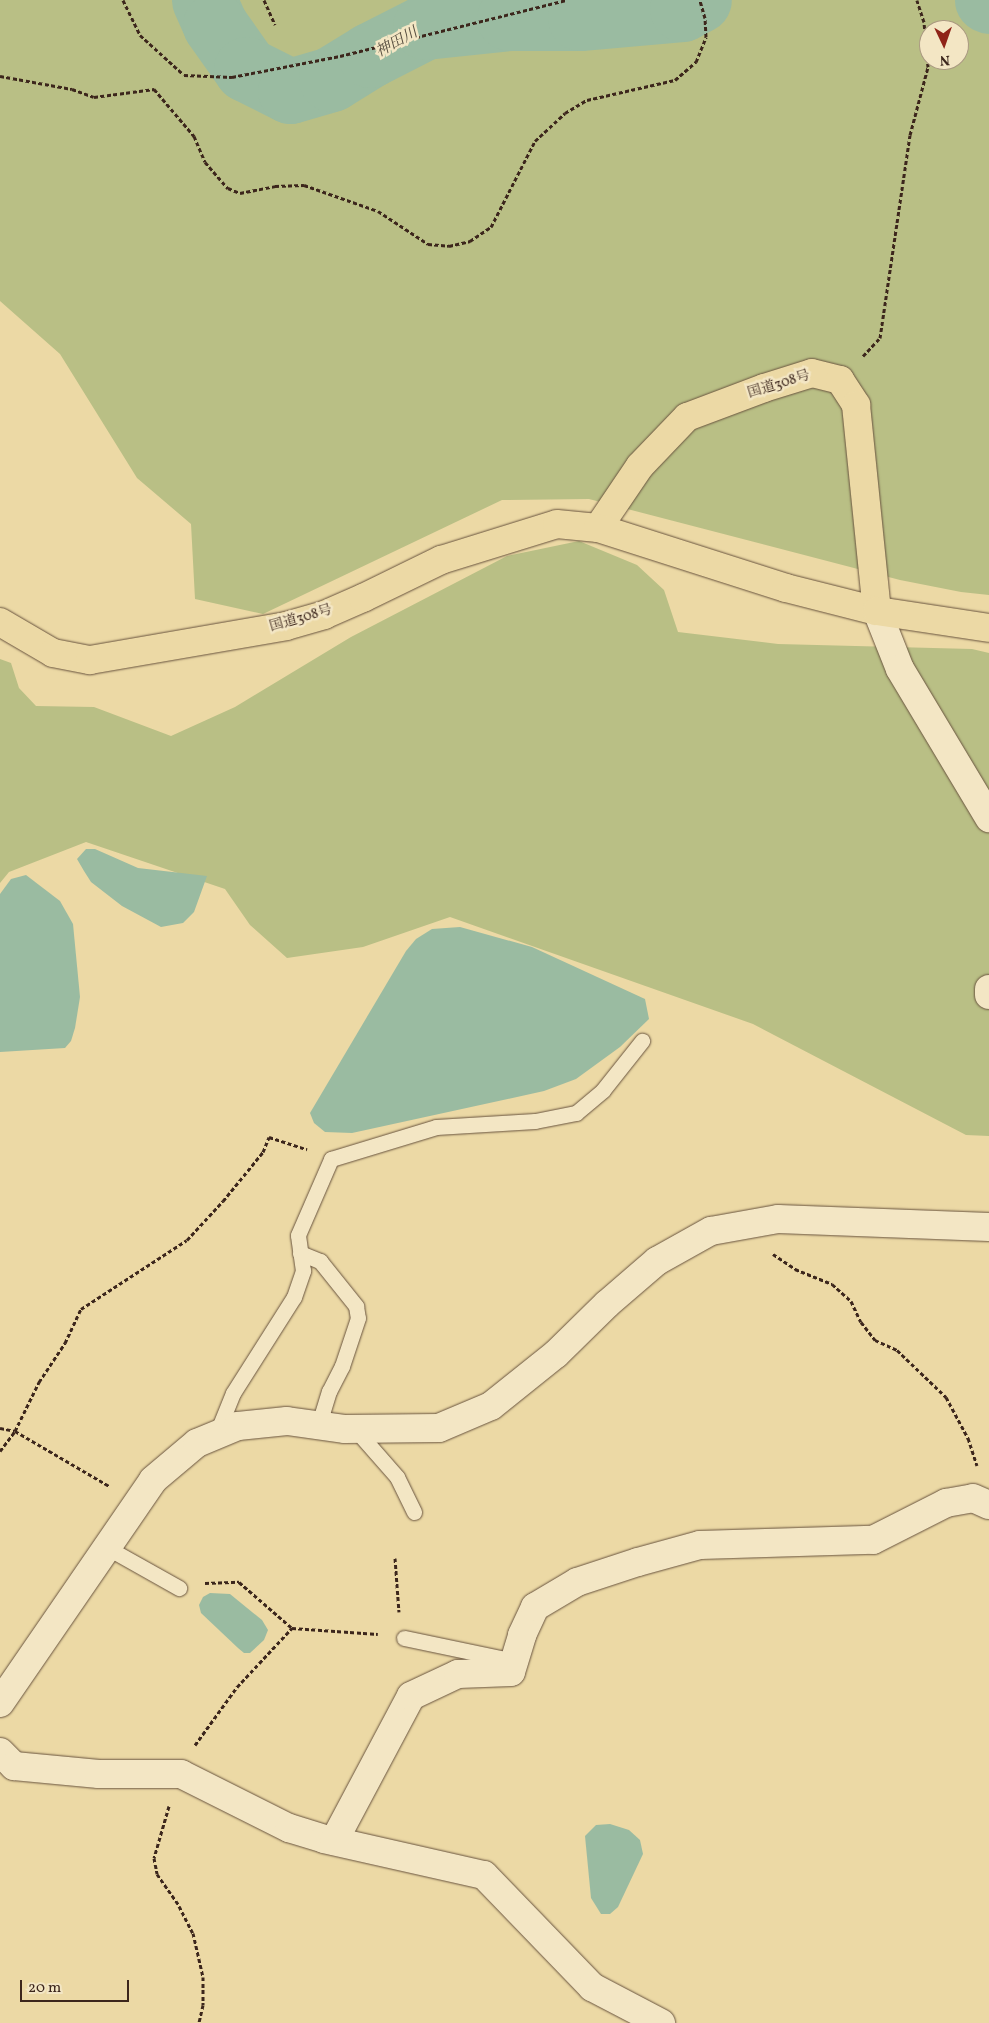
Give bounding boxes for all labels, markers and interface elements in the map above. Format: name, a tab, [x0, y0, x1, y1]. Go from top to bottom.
north arrow	[919, 20, 969, 70]
water label: 神田川	[373, 24, 421, 62]
text: N	[939, 50, 950, 69]
street label: 国道308号	[746, 368, 812, 402]
street label: 国道308号	[268, 602, 334, 636]
scale bar	[22, 1970, 131, 2002]
text: 20 m	[28, 1978, 61, 1999]

